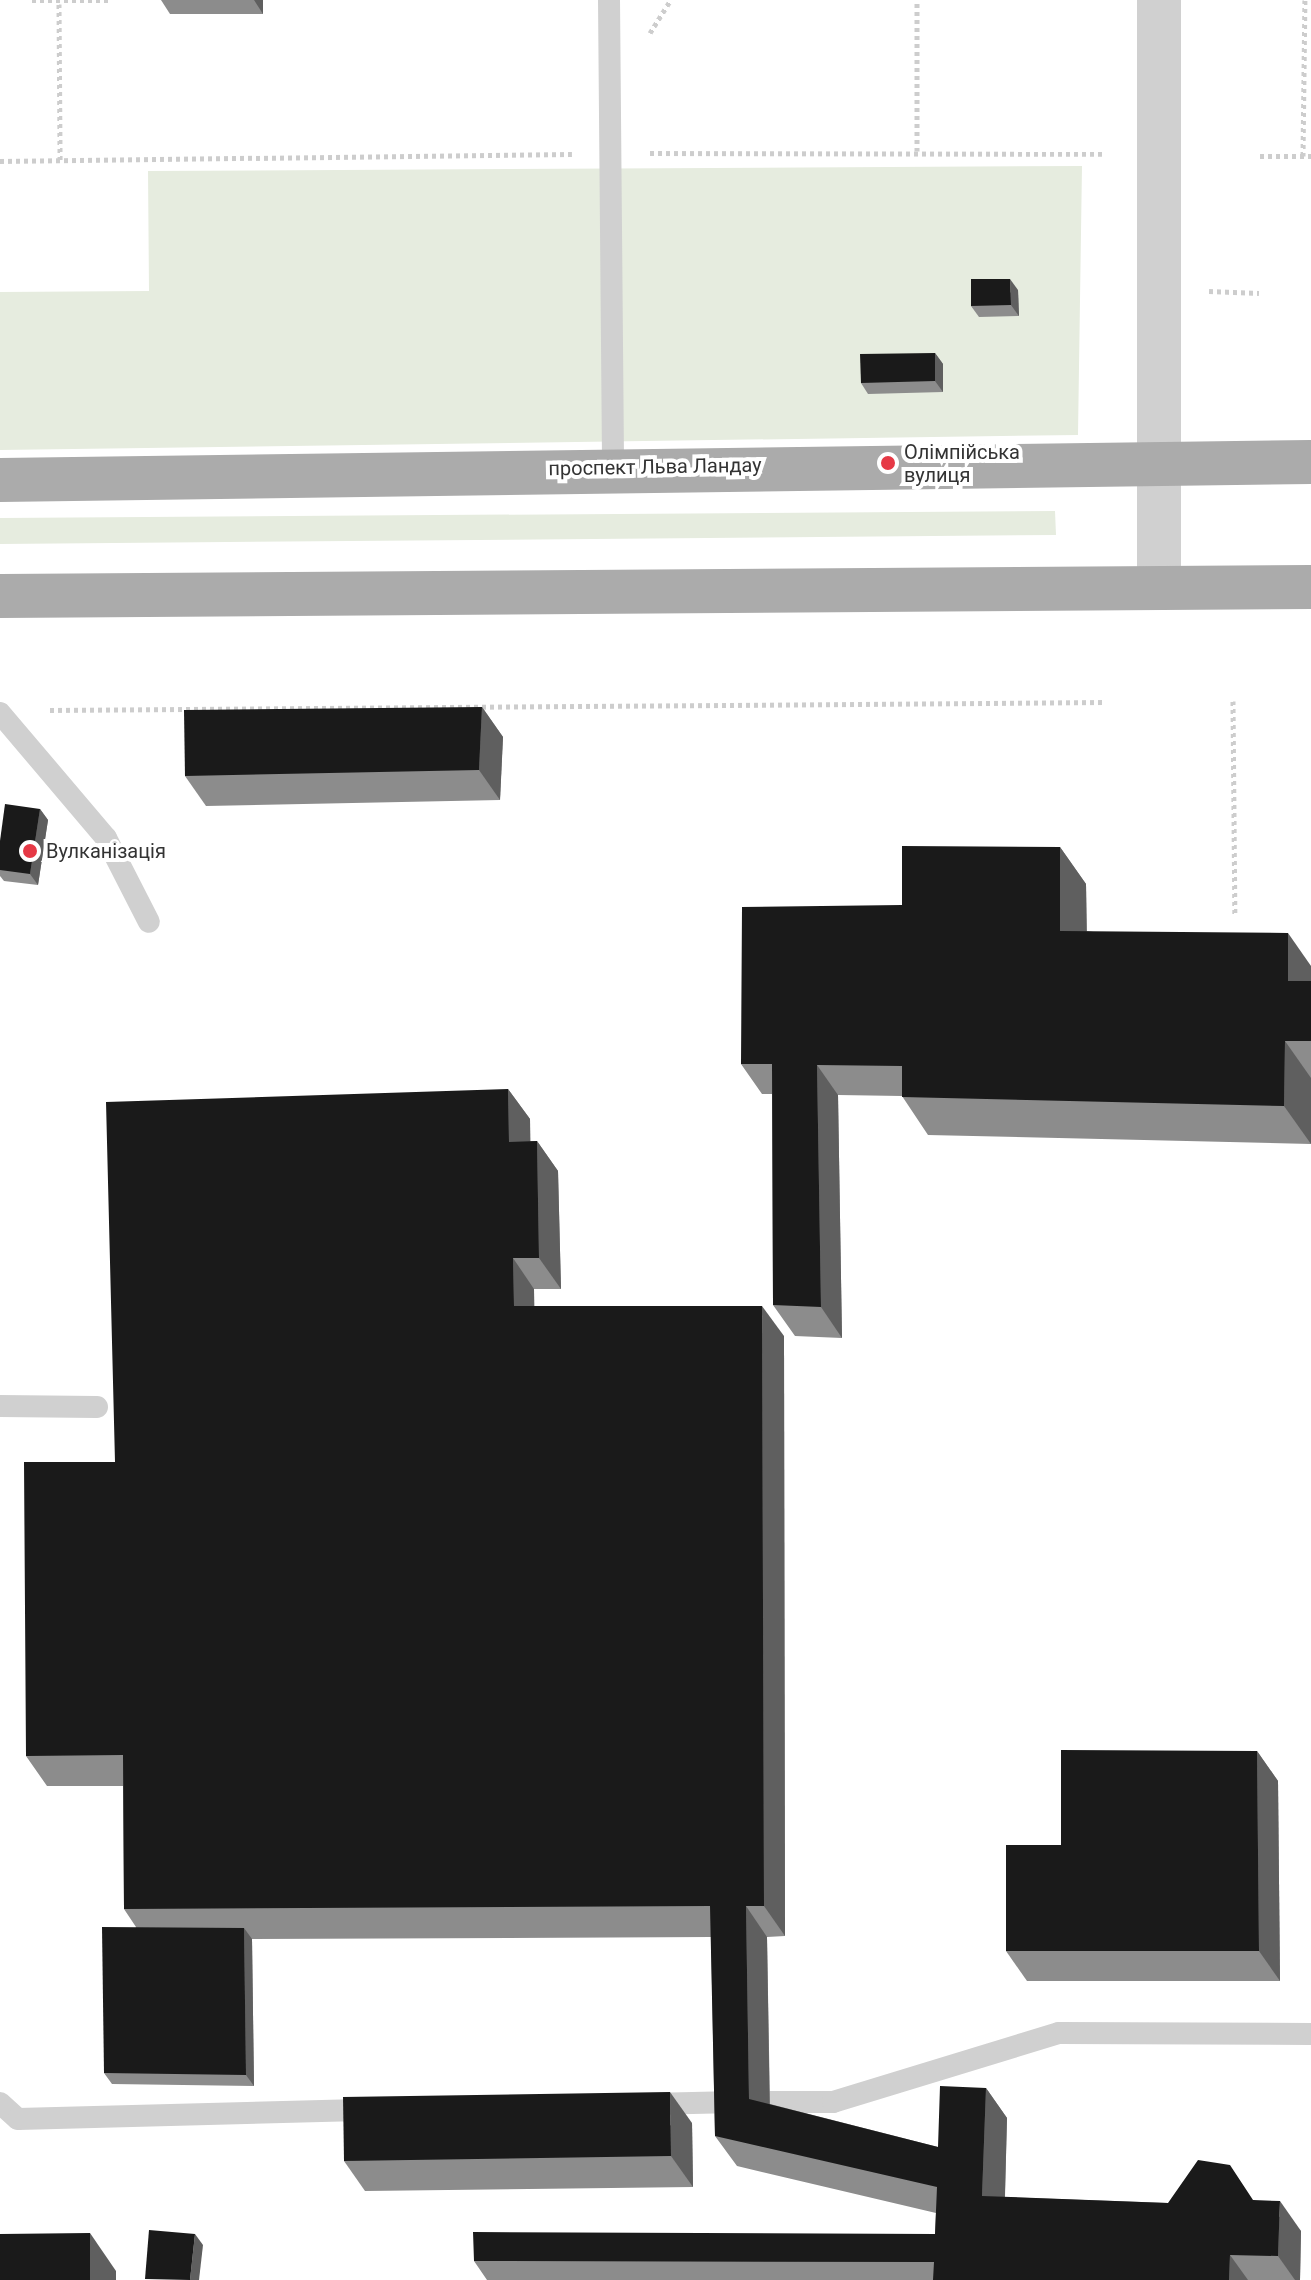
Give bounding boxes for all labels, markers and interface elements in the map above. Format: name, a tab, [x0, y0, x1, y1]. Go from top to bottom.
place label: Олімпійська вулиця	[904, 440, 1020, 487]
street label: проспект Льва Ландау	[548, 453, 762, 481]
marker: Олімпійська вулиця	[879, 454, 897, 472]
place label: Вулканізація	[46, 839, 166, 863]
marker: Вулканізація	[21, 842, 39, 860]

